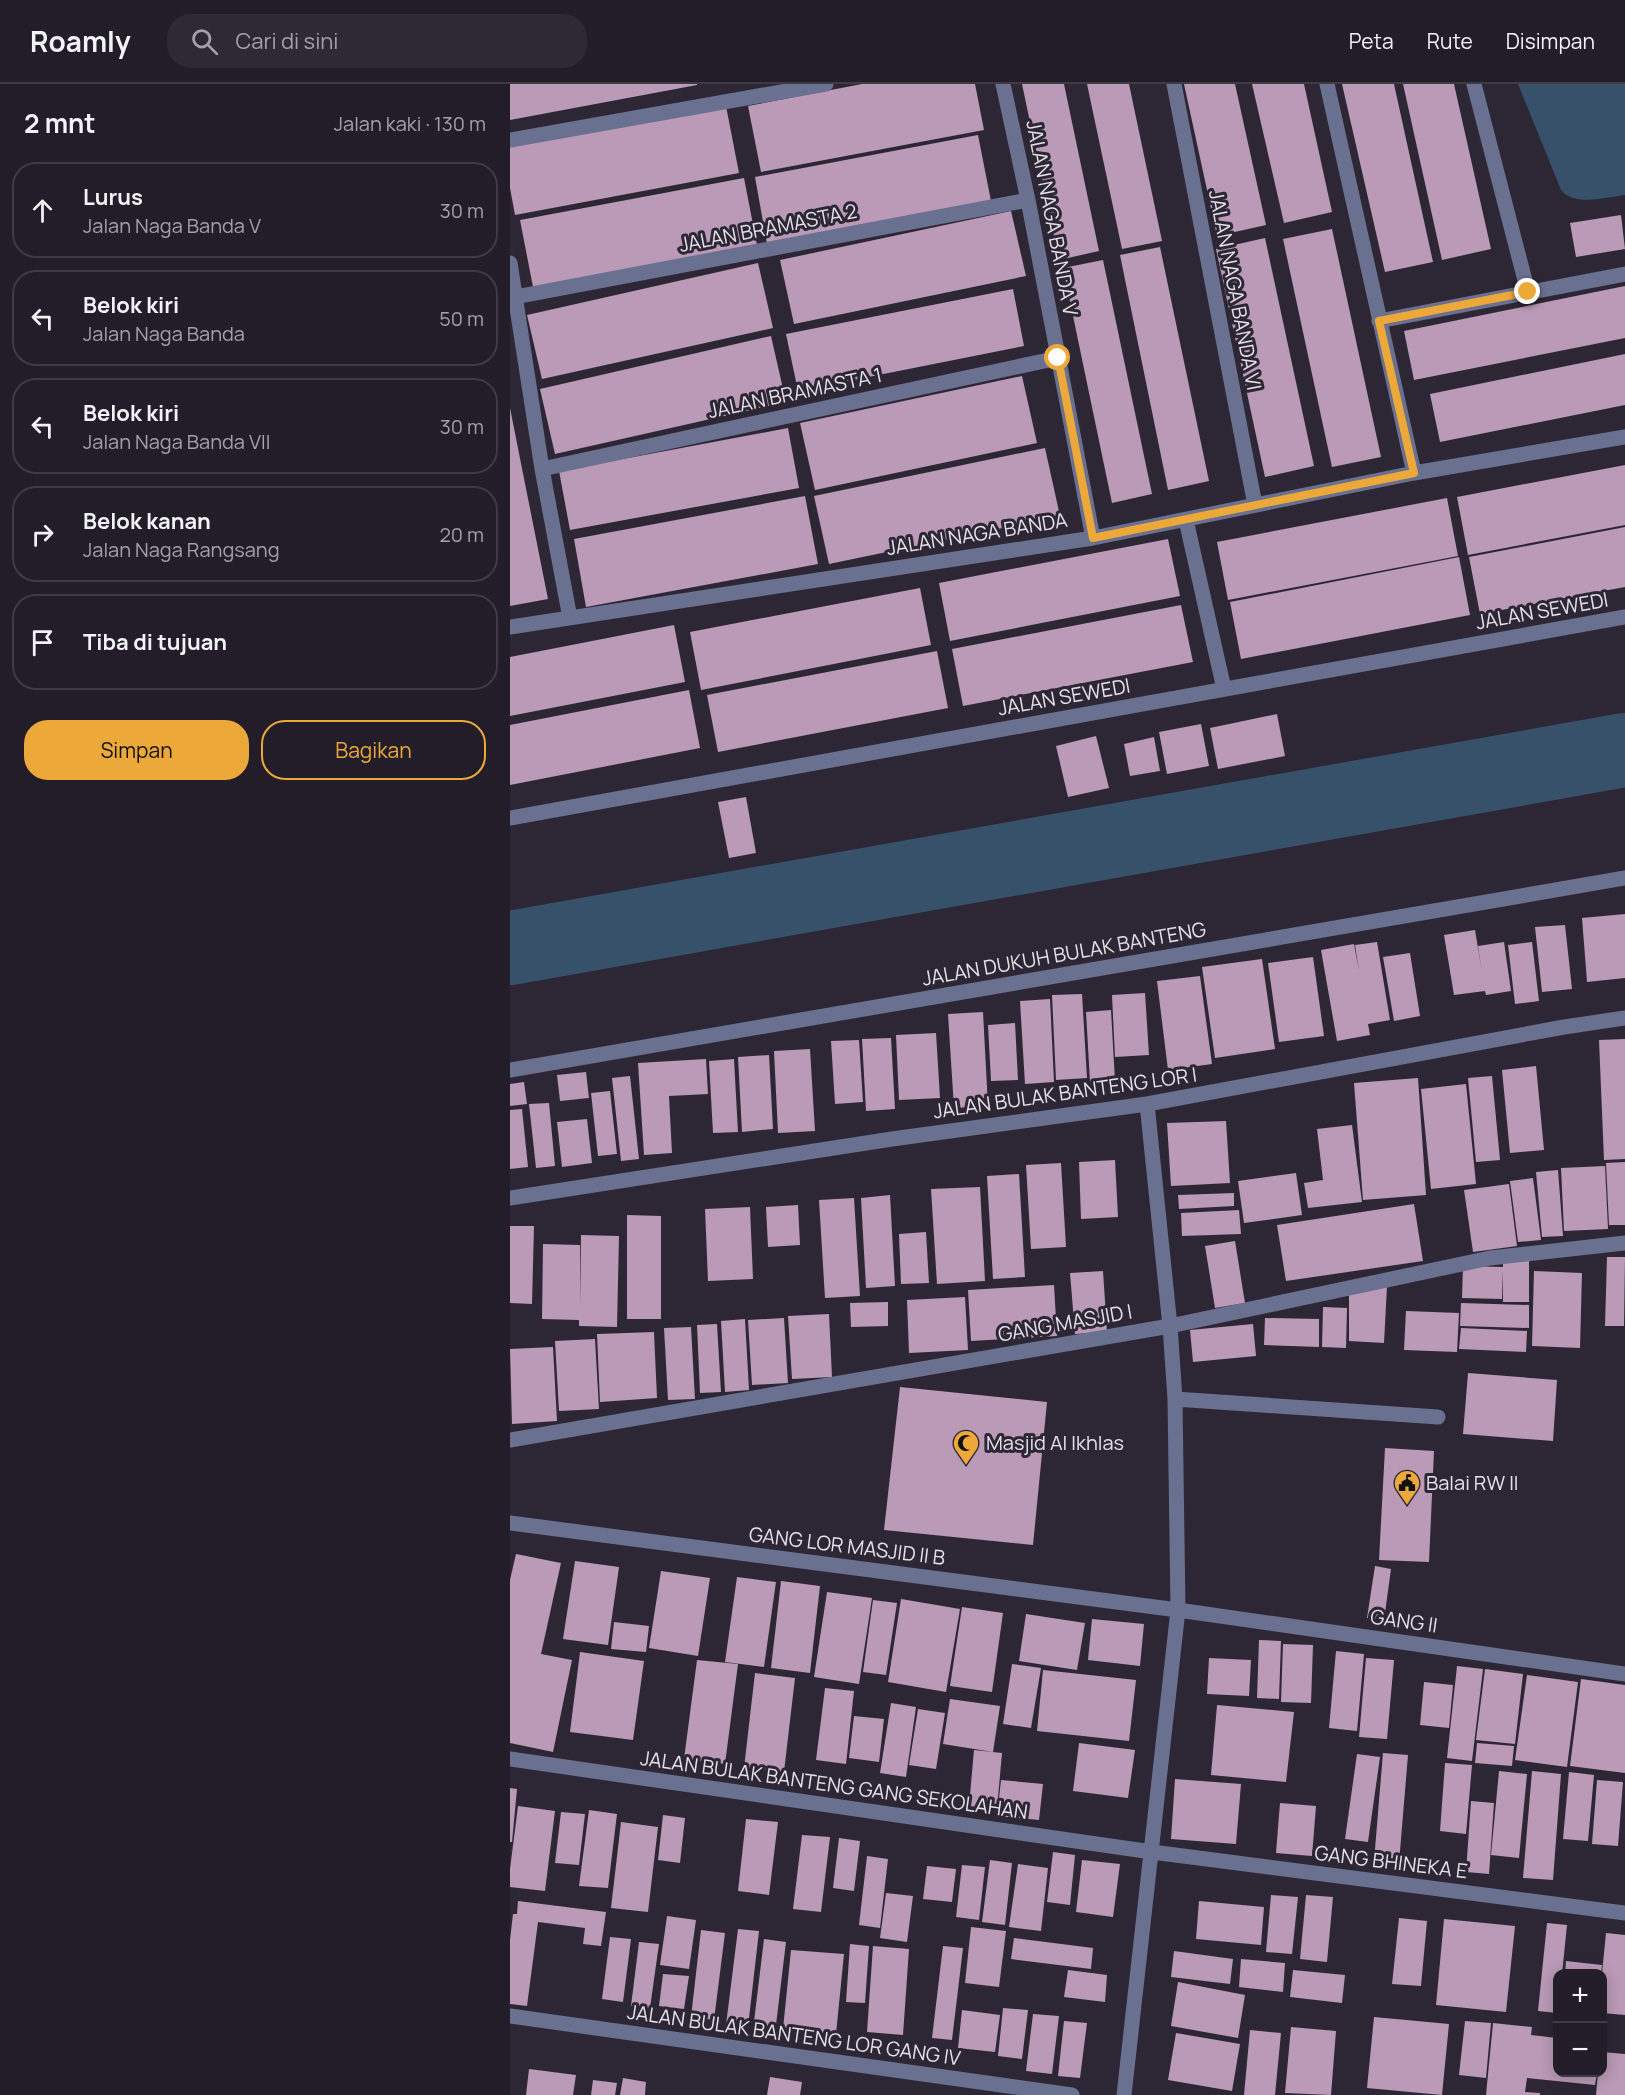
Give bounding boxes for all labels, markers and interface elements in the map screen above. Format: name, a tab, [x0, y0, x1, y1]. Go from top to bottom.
search box	[167, 14, 587, 68]
text: Roamly	[30, 22, 131, 60]
icon: search	[188, 25, 221, 58]
text: Cari di sini	[236, 26, 339, 56]
text: Peta	[1349, 27, 1394, 55]
text: Rute	[1427, 27, 1473, 55]
text: Disimpan	[1506, 27, 1595, 55]
text: 2 mnt	[24, 105, 96, 141]
text: Jalan kaki · 130 m	[334, 110, 486, 137]
street label: JALAN NAGA BANDA V	[1020, 118, 1085, 318]
text: Lurus	[83, 182, 143, 212]
street label: JALAN NAGA BANDA VI	[1203, 187, 1268, 392]
icon: ahead	[26, 194, 59, 227]
text: 30 m	[440, 197, 484, 224]
street label: JALAN BRAMASTA 2	[677, 197, 859, 258]
text: Jalan Naga Banda V	[83, 212, 261, 239]
route end	[1514, 278, 1540, 304]
text: Belok kiri	[83, 290, 179, 320]
icon: left	[26, 302, 59, 335]
text: 50 m	[439, 305, 484, 332]
text: Jalan Naga Banda	[83, 320, 245, 347]
route start	[1044, 344, 1070, 370]
street label: JALAN BRAMASTA 1	[705, 361, 884, 424]
text: Belok kiri	[83, 398, 179, 428]
icon: left	[26, 410, 59, 443]
text: 30 m	[440, 413, 484, 440]
text: Jalan Naga Banda VII	[83, 428, 270, 455]
text: Belok kanan	[83, 506, 211, 536]
street label: JALAN NAGA BANDA	[885, 506, 1070, 561]
icon: right	[26, 518, 59, 551]
text: 20 m	[439, 521, 484, 548]
text: Jalan Naga Rangsang	[83, 536, 280, 563]
street label: JALAN SEWEDI	[1474, 586, 1610, 635]
icon: arrive	[26, 626, 59, 659]
text: Tiba di tujuan	[83, 627, 227, 657]
street label: JALAN SEWEDI	[996, 672, 1132, 721]
button: Simpan	[24, 720, 249, 780]
button: Bagikan	[261, 720, 486, 780]
street label: JALAN DUKUH BULAK BANTENG	[920, 915, 1208, 992]
street label: JALAN BULAK BANTENG LOR I	[931, 1061, 1199, 1124]
street label: GANG MASJID I	[996, 1297, 1134, 1348]
mosque icon: Masjid Al Ikhlas	[951, 1428, 981, 1466]
place label: Masjid Al Ikhlas	[986, 1429, 1124, 1456]
public building icon: Balai RW II	[1392, 1468, 1422, 1506]
place label: Balai RW II	[1426, 1469, 1518, 1496]
street label: GANG LOR MASJID II B	[747, 1520, 947, 1571]
street label: GANG II	[1369, 1602, 1439, 1639]
street label: JALAN BULAK BANTENG GANG SEKOLAHAN	[639, 1744, 1030, 1825]
street label: GANG BHINEKA E	[1313, 1839, 1469, 1884]
map controls	[1553, 1969, 1607, 2077]
button: +	[1553, 1969, 1607, 2023]
street label: JALAN BULAK BANTENG LOR GANG IV	[626, 1998, 962, 2071]
button: −	[1553, 2023, 1607, 2077]

